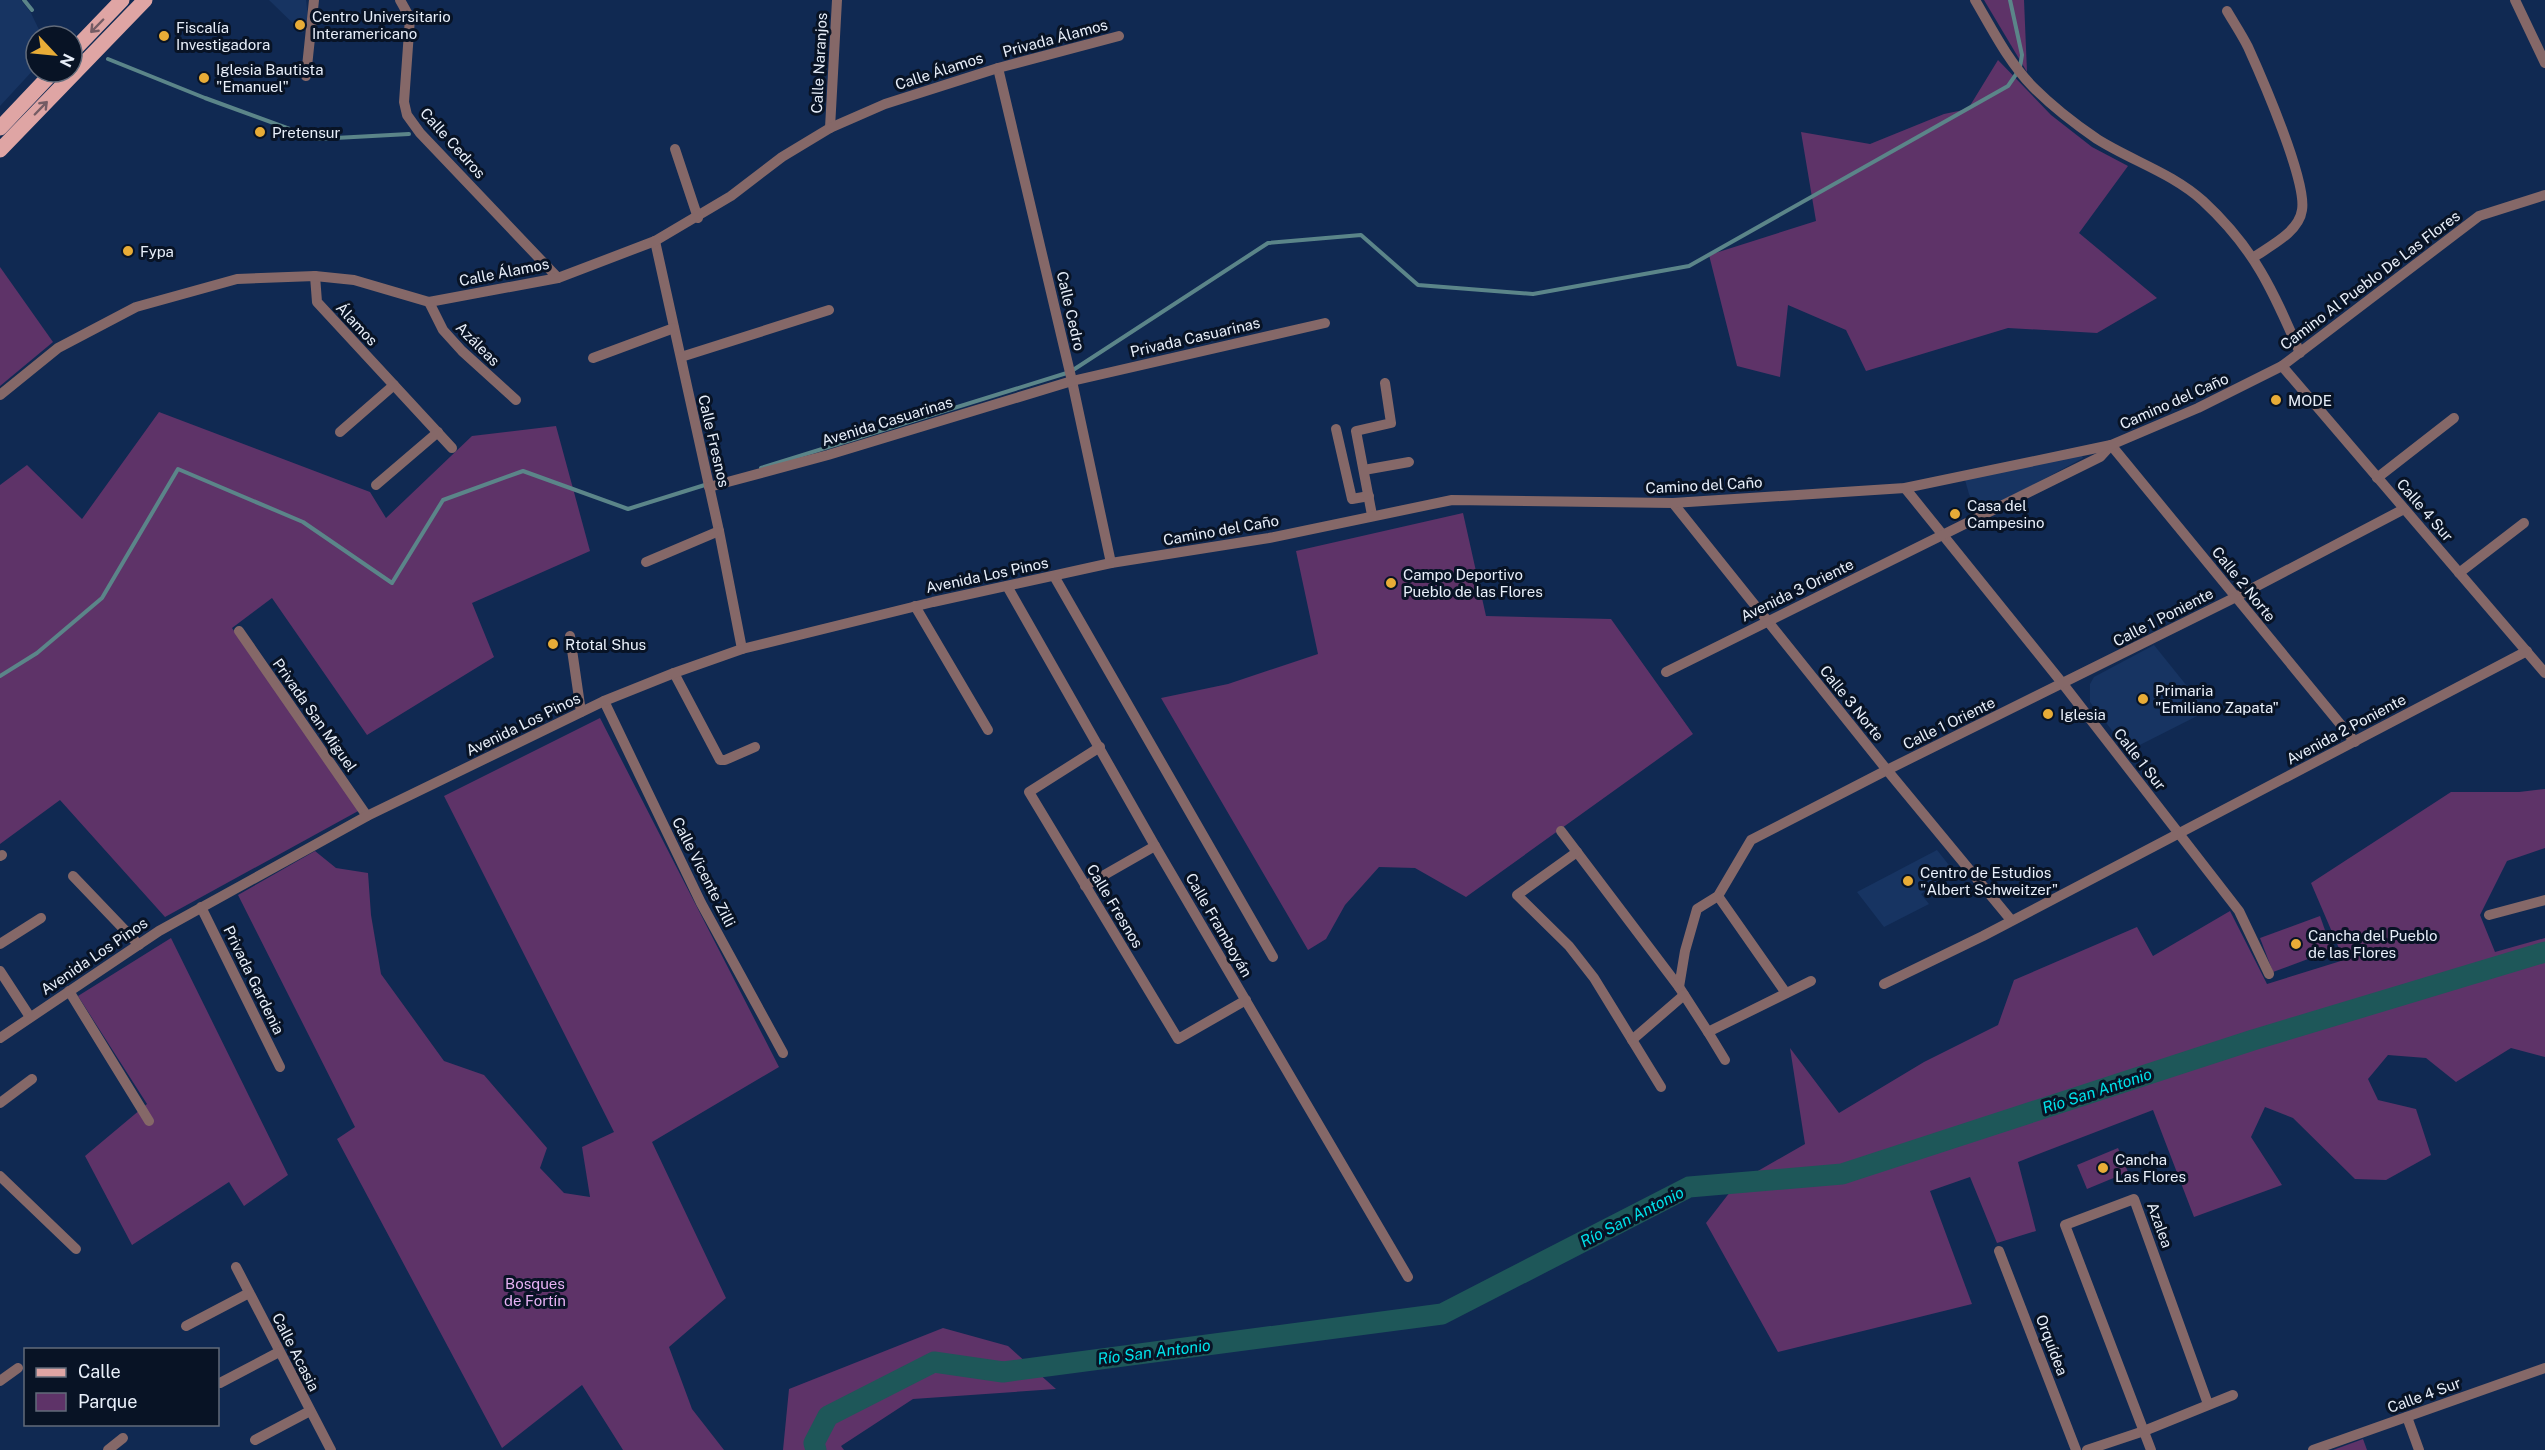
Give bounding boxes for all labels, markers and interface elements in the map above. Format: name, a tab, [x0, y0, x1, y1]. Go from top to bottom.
place label: Centro Universitario Interamericano	[312, 8, 451, 42]
street label: Calle Naranjos	[808, 12, 830, 114]
street label: Privada Álamos	[1001, 16, 1109, 60]
marker: Centro Universitario Interamericano	[293, 18, 307, 32]
one-way arrow	[90, 19, 104, 34]
place label: Fiscalía Investigadora	[176, 19, 270, 53]
north arrow	[24, 24, 84, 84]
marker: Fiscalía Investigadora	[157, 29, 171, 43]
street label: Calle Álamos	[893, 49, 985, 93]
text: N	[56, 51, 78, 70]
place label: Iglesia Bautista "Emanuel"	[216, 61, 323, 95]
marker: Iglesia Bautista "Emanuel"	[197, 71, 211, 85]
one-way arrow	[33, 101, 48, 116]
street label: Calle Cedros	[417, 104, 489, 182]
place label: Pretensur	[272, 124, 341, 141]
marker: Pretensur	[253, 125, 267, 139]
street label: Camino Al Pueblo De Las Flores	[2277, 207, 2463, 353]
place label: Fypa	[140, 243, 174, 260]
marker: Fypa	[121, 244, 135, 258]
street label: Calle Álamos	[457, 255, 551, 289]
street label: Calle Cedro	[1054, 270, 1088, 352]
street label: Álamos	[333, 299, 381, 349]
street label: Privada Casuarinas	[1128, 314, 1262, 360]
street label: Azáleas	[453, 319, 503, 369]
street label: Camino del Caño	[2117, 369, 2231, 433]
place label: MODE	[2288, 392, 2332, 409]
street label: Calle Fresnos	[695, 393, 733, 489]
street label: Avenida Casuarinas	[819, 393, 955, 449]
marker: MODE	[2269, 393, 2283, 407]
street label: Camino del Caño	[1645, 473, 1763, 497]
street label: Calle 4 Sur	[2393, 475, 2457, 545]
place label: Casa del Campesino	[1967, 497, 2044, 531]
marker: Casa del Campesino	[1948, 507, 1962, 521]
street label: Camino del Caño	[1162, 511, 1280, 549]
street label: Calle 2 Norte	[2209, 543, 2279, 625]
street label: Avenida Los Pinos	[924, 554, 1050, 596]
street label: Avenida 3 Oriente	[1738, 555, 1856, 625]
place label: Campo Deportivo Pueblo de las Flores	[1403, 566, 1543, 600]
marker: Campo Deportivo Pueblo de las Flores	[1384, 576, 1398, 590]
street label: Calle 1 Poniente	[2110, 584, 2216, 650]
place label: Rtotal Shus	[565, 636, 646, 653]
marker: Rtotal Shus	[546, 637, 560, 651]
street label: Privada San Miguel	[270, 655, 360, 775]
street label: Calle 3 Norte	[1817, 662, 1887, 744]
place label: Primaria "Emiliano Zapata"	[2155, 682, 2279, 716]
street label: Avenida Los Pinos	[463, 689, 583, 759]
street label: Avenida 2 Poniente	[2283, 690, 2409, 768]
marker: Primaria "Emiliano Zapata"	[2136, 692, 2150, 706]
street label: Calle 1 Oriente	[1900, 693, 1998, 753]
place label: Iglesia	[2060, 706, 2106, 723]
marker: Iglesia	[2041, 707, 2055, 721]
street label: Calle 1 Sur	[2111, 725, 2169, 793]
street label: Calle Vicente Zilli	[669, 814, 739, 930]
street label: Calle Fresnos	[1083, 861, 1147, 951]
place label: Centro de Estudios "Albert Schweitzer"	[1920, 864, 2058, 898]
street label: Calle Framboyán	[1182, 870, 1256, 980]
marker: Centro de Estudios "Albert Schweitzer"	[1901, 874, 1915, 888]
street label: Avenida Los Pinos	[37, 914, 151, 998]
street label: Privada Gardenia	[220, 923, 288, 1037]
place label: Cancha del Pueblo de las Flores	[2308, 927, 2438, 961]
marker: Cancha del Pueblo de las Flores	[2289, 937, 2303, 951]
water label: Río San Antonio	[2040, 1064, 2154, 1118]
place label: Cancha Las Flores	[2115, 1151, 2186, 1185]
marker: Cancha Las Flores	[2096, 1161, 2110, 1175]
water label: Río San Antonio	[1577, 1183, 1687, 1251]
street label: Azalea	[2144, 1200, 2176, 1250]
park label: Bosques de Fortín	[504, 1275, 566, 1309]
street label: Calle Acasia	[269, 1310, 323, 1394]
street label: Orquídea	[2033, 1312, 2071, 1378]
water label: Río San Antonio	[1096, 1336, 1212, 1368]
legend	[24, 1348, 219, 1426]
text: Calle	[78, 1361, 121, 1382]
street label: Calle 4 Sur	[2385, 1374, 2463, 1416]
text: Parque	[78, 1391, 138, 1412]

